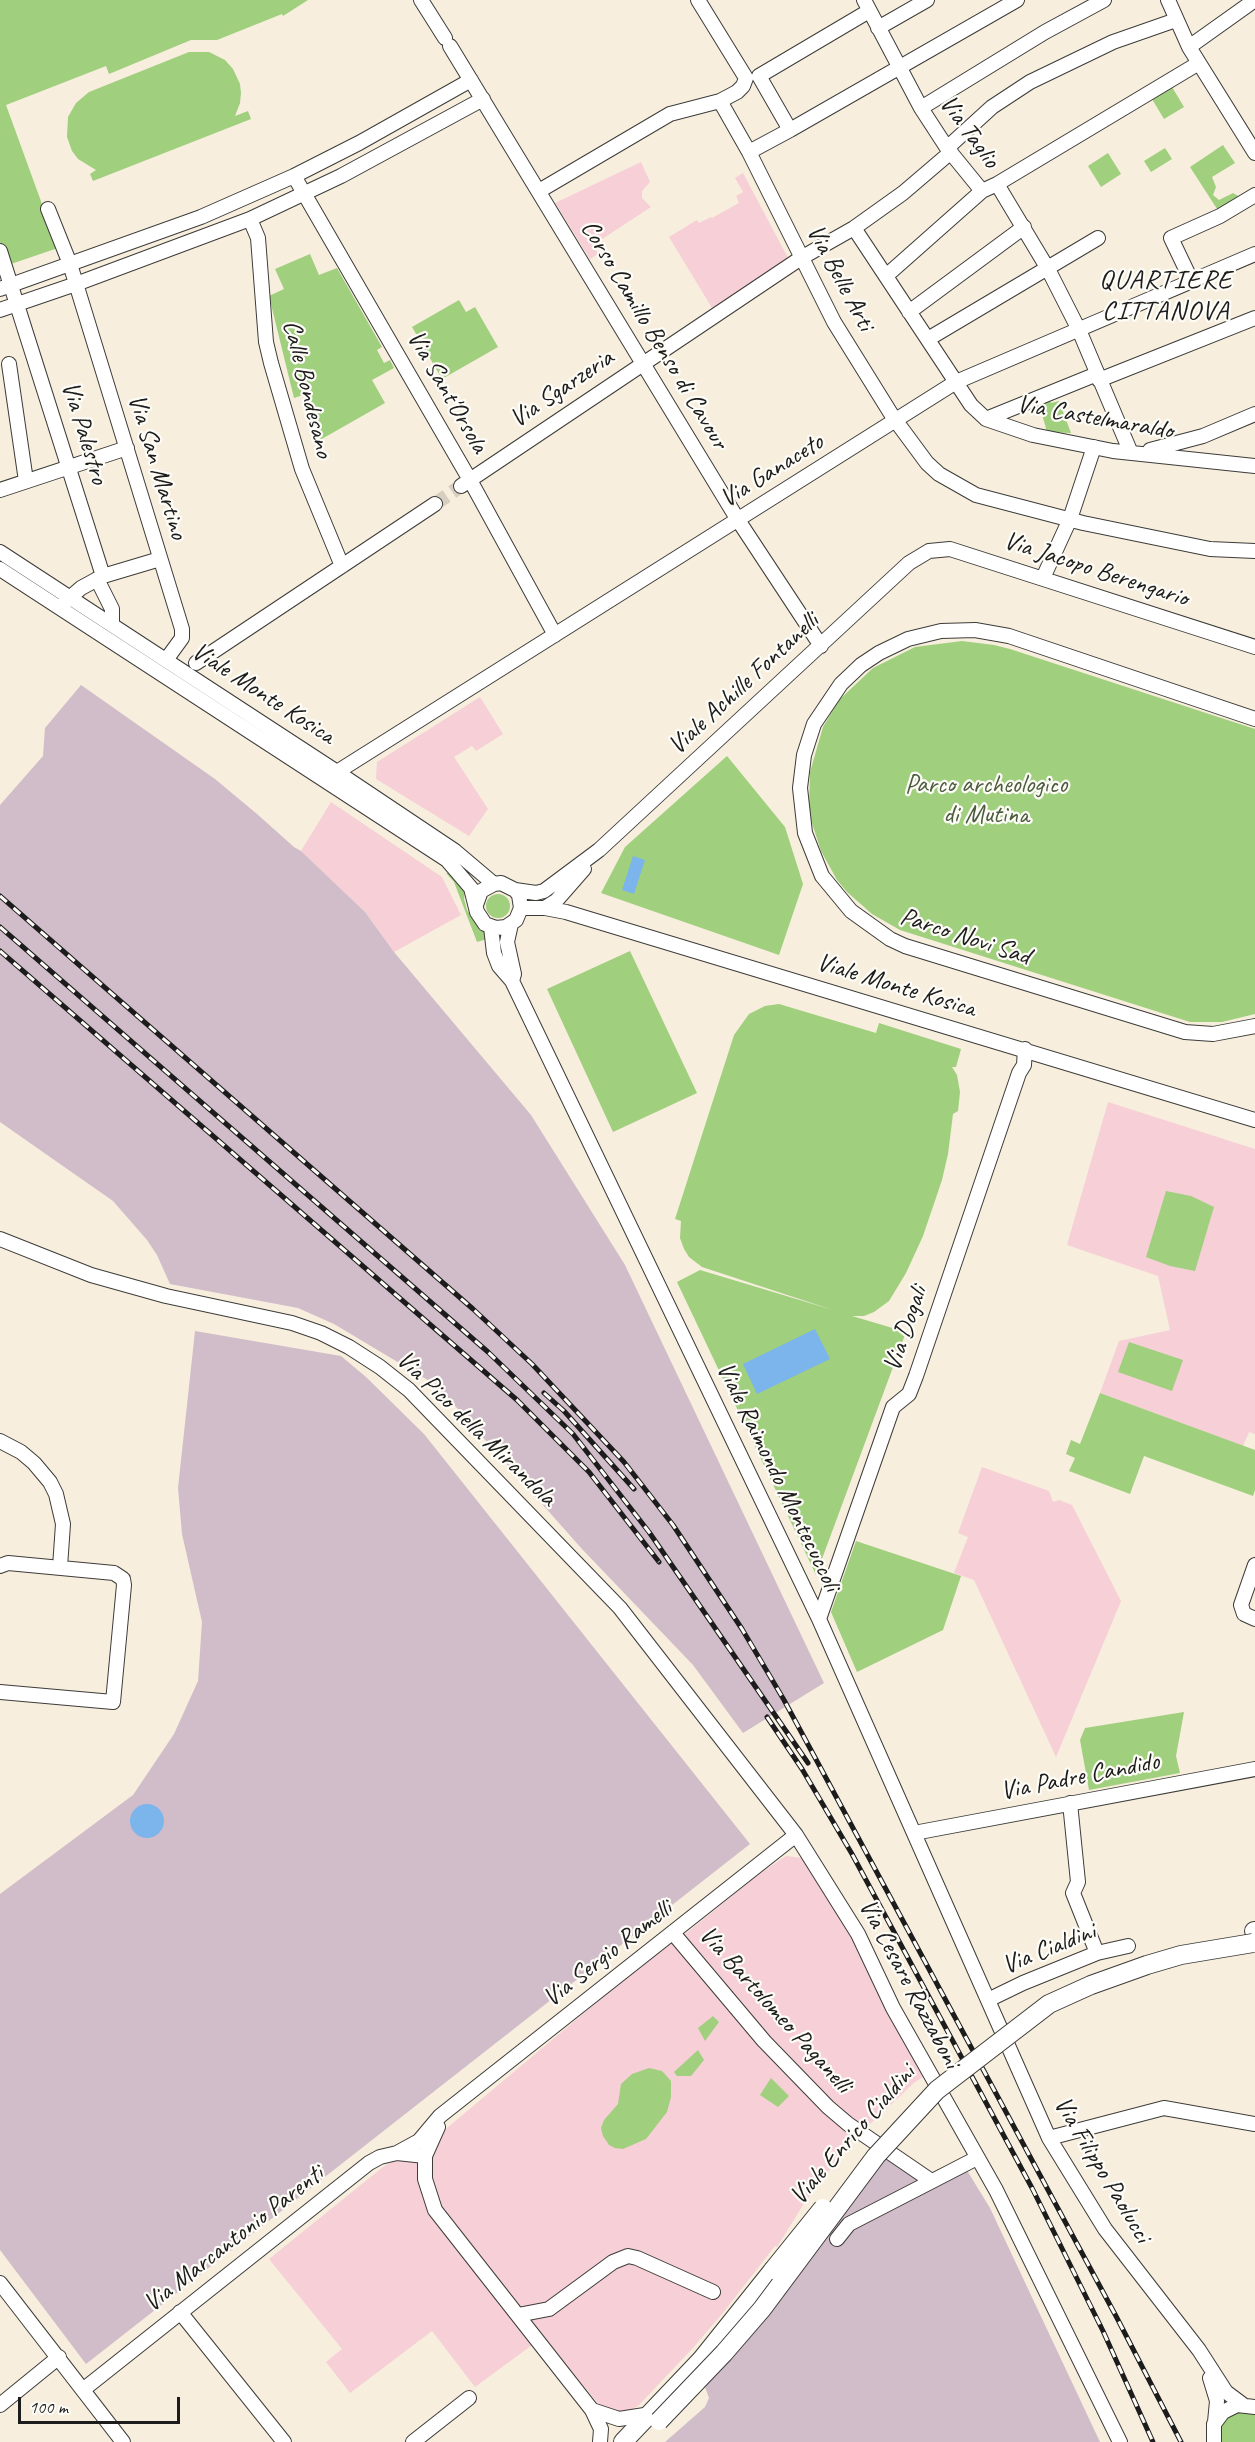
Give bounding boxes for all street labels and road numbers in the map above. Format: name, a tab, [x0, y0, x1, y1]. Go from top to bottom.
street label: Via Taglio	[932, 89, 1006, 175]
street label: Corso Camillo Benso di Cavour	[573, 215, 735, 455]
street label: Via Belle Arti	[799, 220, 881, 336]
street label: Calle Bondesano	[275, 317, 339, 461]
street label: Via Sant'Orsola	[399, 325, 495, 459]
street label: Via Sgarzeria	[504, 343, 620, 435]
street label: Via Palestro	[54, 378, 114, 488]
street label: Via Castelmaraldo	[1014, 389, 1176, 447]
street label: Via San Martino	[120, 391, 194, 543]
street label: Via Ganaceto	[715, 427, 829, 515]
street label: Via Jacopo Berengario	[1000, 526, 1192, 614]
street label: Viale Achille Fontanelli	[662, 606, 826, 762]
street label: Viale Monte Kosica	[186, 636, 340, 752]
street label: Parco Novi Sad	[896, 901, 1034, 973]
street label: Viale Monte Kosica	[813, 947, 979, 1025]
street label: Via Dogali	[877, 1282, 935, 1376]
street label: Via Pico della Mirandola	[389, 1345, 563, 1513]
street label: Viale Raimondo Montecuccoli	[709, 1357, 847, 1597]
street label: Via Padre Candido	[998, 1746, 1162, 1808]
street label: Via Sergio Ramelli	[537, 1894, 679, 2014]
street label: Via Cesare Razzaboni	[851, 1894, 967, 2074]
street label: Via Cialdini	[998, 1916, 1100, 1982]
street label: Via Bartolomeo Paganelli	[692, 1920, 858, 2100]
street label: Viale Enrico Cialdini	[784, 2059, 922, 2211]
street label: Via Filippo Paolucci	[1046, 2091, 1158, 2249]
street label: Via Marcantonio Parenti	[138, 2159, 330, 2319]

